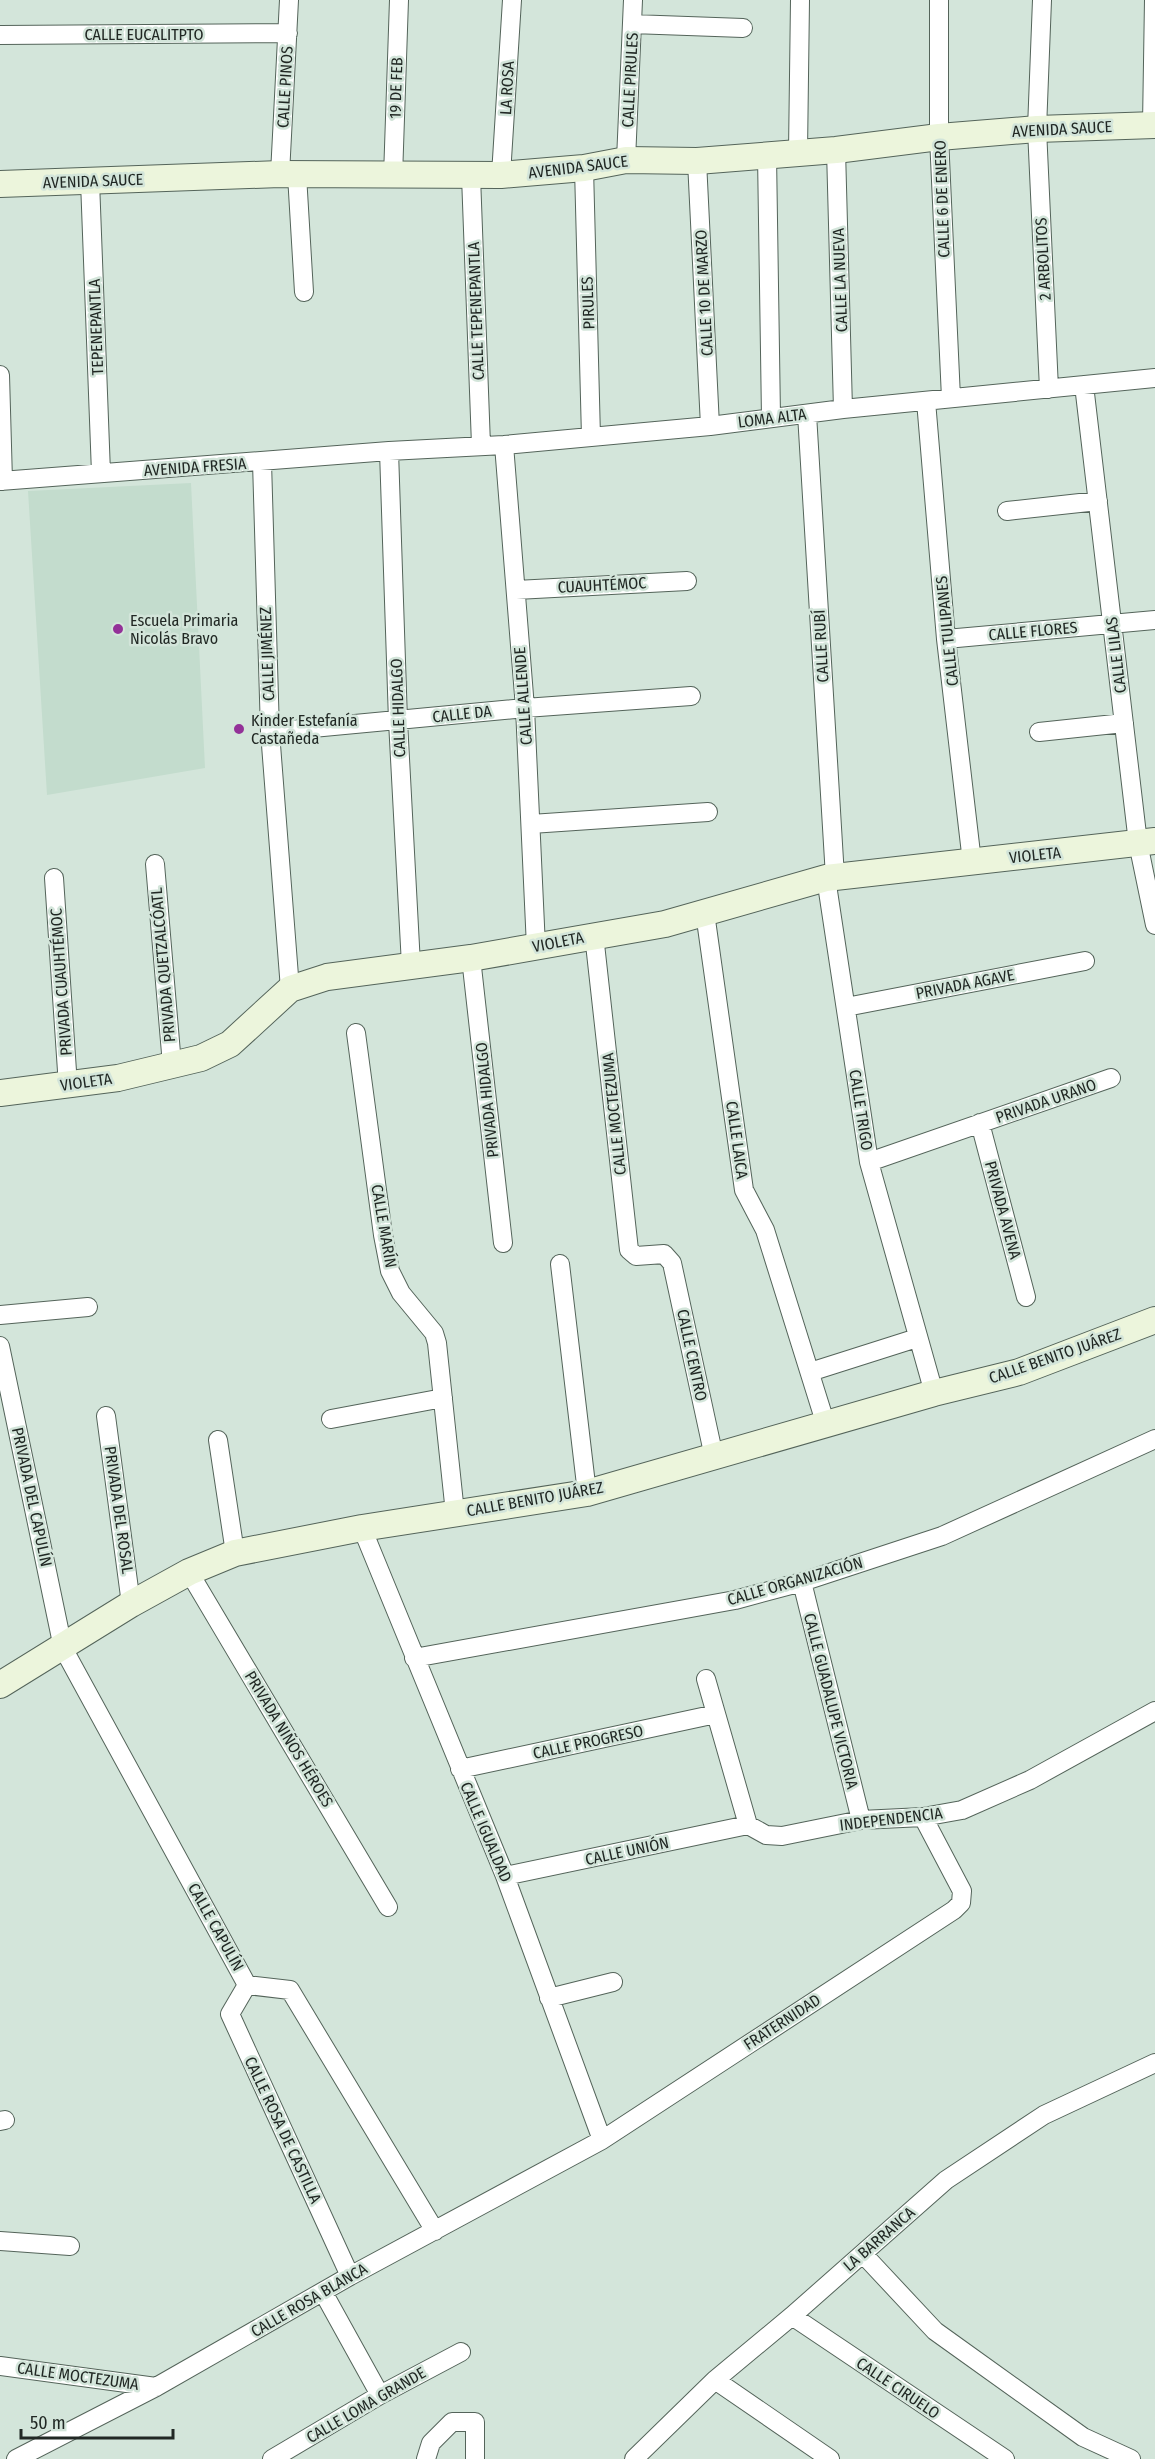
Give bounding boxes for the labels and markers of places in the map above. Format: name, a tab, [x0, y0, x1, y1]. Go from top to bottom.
place label: Escuela Primaria Nicolás Bravo	[130, 611, 238, 648]
marker: Escuela Primaria Nicolás Bravo	[111, 622, 125, 636]
place label: Kinder Estefanía Castañeda	[251, 711, 358, 748]
marker: Kinder Estefanía Castañeda	[232, 722, 246, 736]

